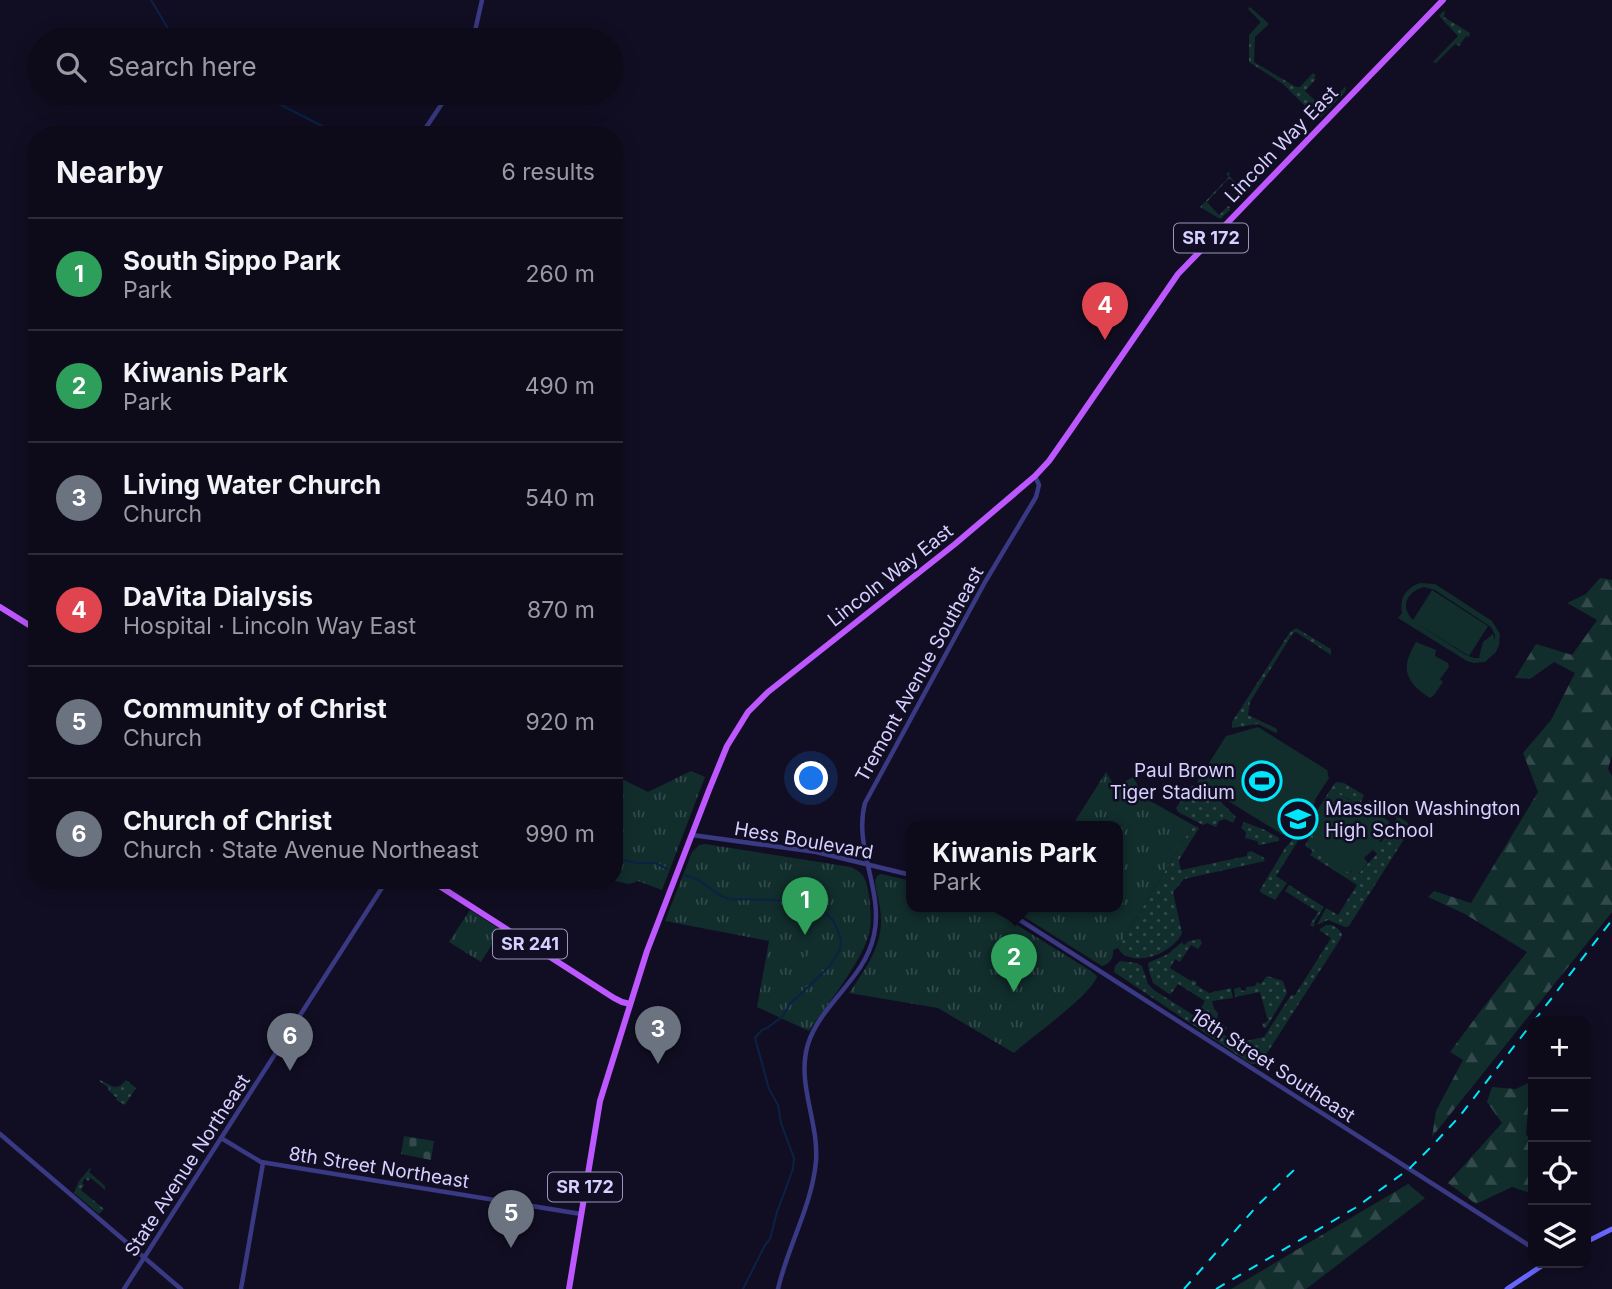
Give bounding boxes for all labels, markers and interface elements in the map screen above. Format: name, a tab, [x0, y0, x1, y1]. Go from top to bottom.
search box	[28, 28, 623, 105]
icon: search	[52, 48, 90, 86]
text: Search here	[108, 51, 257, 82]
street label: Lincoln Way East	[1220, 82, 1343, 207]
text: Nearby	[56, 154, 164, 190]
text: 6 results	[501, 158, 595, 186]
road number: SR 172	[1174, 224, 1248, 252]
text: South Sippo Park	[123, 245, 341, 276]
text: 1	[74, 260, 84, 288]
text: 260 m	[526, 260, 595, 288]
text: Park	[123, 276, 172, 304]
pin: 4	[1082, 282, 1128, 340]
text: Kiwanis Park	[123, 357, 288, 388]
text: 2	[72, 372, 86, 400]
text: 490 m	[525, 372, 595, 400]
text: Park	[123, 388, 172, 416]
text: Living Water Church	[123, 469, 381, 500]
text: 3	[72, 484, 86, 512]
text: 540 m	[525, 484, 595, 512]
text: Church	[123, 500, 202, 528]
street label: Lincoln Way East	[823, 519, 957, 631]
street label: Tremont Avenue Southeast	[851, 563, 988, 786]
text: DaVita Dialysis	[123, 581, 313, 612]
text: 4	[71, 596, 87, 624]
text: 870 m	[527, 596, 595, 624]
text: Hospital · Lincoln Way East	[123, 612, 416, 640]
text: Community of Christ	[123, 693, 387, 724]
text: 5	[72, 708, 86, 736]
text: 920 m	[526, 708, 595, 736]
text: Church	[123, 724, 202, 752]
place label: Paul Brown Tiger Stadium	[1110, 759, 1235, 804]
sports icon: Paul Brown Tiger Stadium	[1241, 760, 1283, 802]
your location	[794, 761, 828, 795]
place label: Massillon Washington High School	[1325, 797, 1520, 842]
school or university icon: Massillon Washington High School	[1277, 798, 1319, 840]
text: Church of Christ	[123, 805, 332, 836]
street label: Hess Boulevard	[733, 817, 875, 864]
text: 6	[72, 820, 86, 848]
text: 990 m	[525, 820, 595, 848]
popup	[906, 821, 1123, 912]
text: Church · State Avenue Northeast	[123, 836, 479, 864]
text: Kiwanis Park	[932, 837, 1097, 868]
text: Park	[932, 868, 981, 896]
pin: 1	[782, 877, 828, 935]
road number: SR 241	[493, 930, 567, 959]
pin: 2	[991, 934, 1037, 992]
street label: 16th Street Southeast	[1186, 1004, 1359, 1127]
pin: 3	[635, 1006, 681, 1064]
pin: 6	[267, 1013, 313, 1071]
map controls	[1528, 1016, 1591, 1268]
button: +	[1528, 1016, 1591, 1079]
street label: State Avenue Northeast	[120, 1070, 255, 1261]
button: −	[1528, 1079, 1591, 1142]
street label: 8th Street Northeast	[287, 1142, 471, 1193]
button: locate	[1528, 1142, 1591, 1205]
road number: SR 172	[548, 1172, 622, 1202]
pin: 5	[488, 1190, 534, 1248]
button: layers	[1528, 1205, 1591, 1268]

